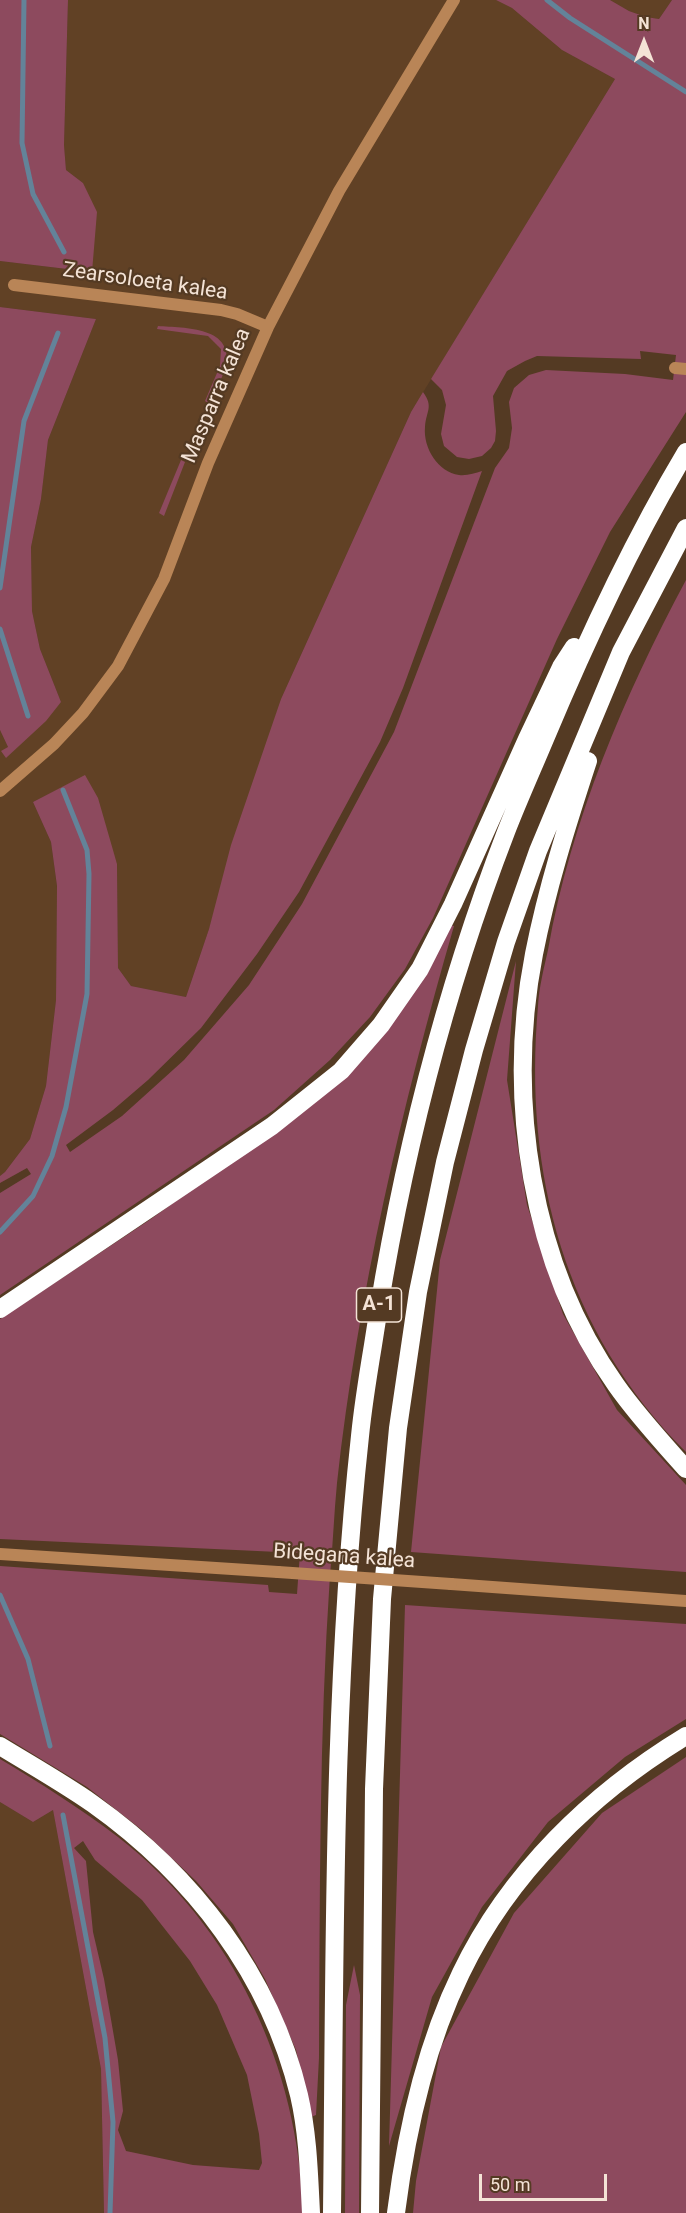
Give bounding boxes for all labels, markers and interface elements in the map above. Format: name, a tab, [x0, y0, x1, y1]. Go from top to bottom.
north arrow	[614, 12, 674, 72]
text: N	[638, 14, 650, 33]
street label: Zearsoloeta kalea	[61, 258, 229, 306]
street label: Masparra kalea	[177, 325, 257, 467]
road number: A-1	[356, 1288, 401, 1322]
street label: Bidegana kalea	[272, 1539, 416, 1575]
scale bar	[482, 2162, 610, 2200]
text: 50 m	[490, 2174, 530, 2195]

